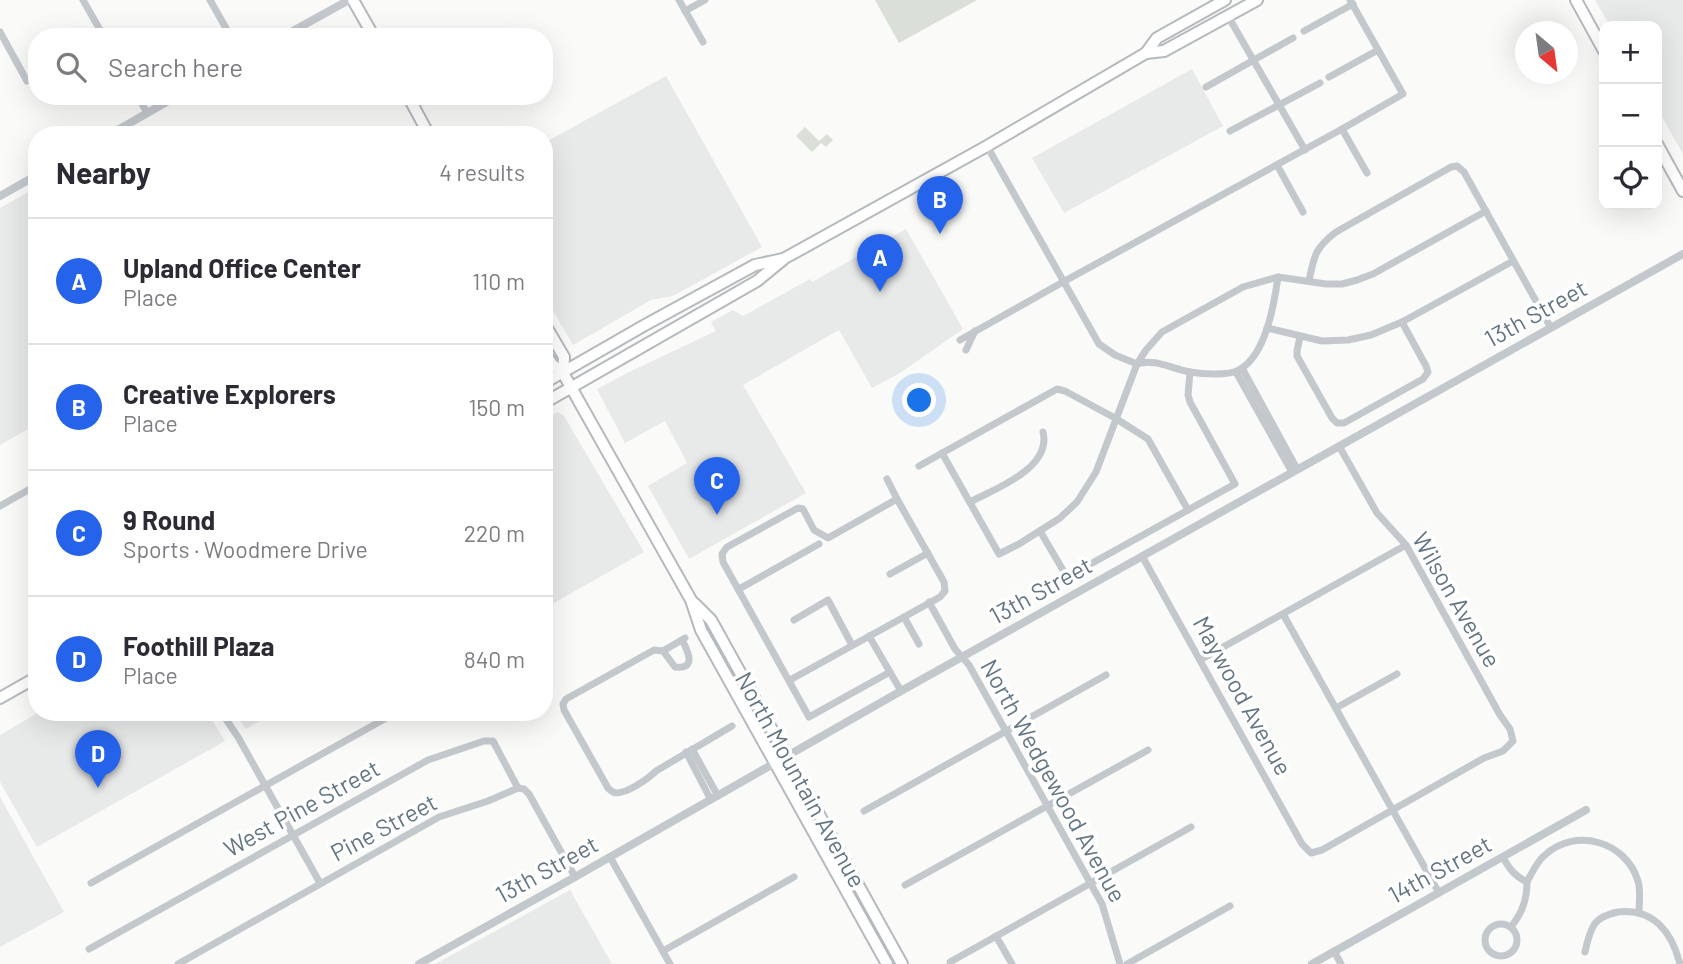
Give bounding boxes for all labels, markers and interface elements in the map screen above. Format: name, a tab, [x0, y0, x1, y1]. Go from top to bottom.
north arrow	[1515, 21, 1578, 84]
map controls	[1599, 21, 1662, 210]
button: +	[1599, 21, 1662, 84]
search box	[28, 28, 553, 105]
icon: search	[52, 48, 90, 86]
text: Search here	[108, 51, 243, 82]
button: −	[1599, 84, 1662, 147]
button: locate	[1599, 147, 1662, 210]
text: Nearby	[56, 154, 151, 190]
text: 4 results	[439, 158, 525, 186]
pin: B	[917, 176, 963, 234]
pin: A	[857, 234, 903, 292]
text: Upland Office Center	[123, 252, 361, 283]
text: A	[71, 267, 87, 295]
text: 110 m	[472, 267, 525, 295]
street label: 13th Street	[1479, 273, 1592, 353]
text: Place	[123, 283, 178, 311]
text: Creative Explorers	[123, 378, 336, 409]
your location	[902, 383, 936, 417]
text: B	[72, 393, 86, 421]
text: 150 m	[469, 393, 525, 421]
text: Place	[123, 409, 178, 437]
pin: C	[694, 457, 740, 515]
text: 9 Round	[123, 504, 215, 535]
text: C	[72, 519, 86, 547]
text: 220 m	[464, 519, 525, 547]
street label: Wilson Avenue	[1407, 526, 1508, 672]
text: Sports · Woodmere Drive	[123, 535, 368, 563]
street label: 13th Street	[984, 550, 1097, 630]
street label: Maywood Avenue	[1188, 611, 1299, 780]
text: Foothill Plaza	[123, 630, 275, 661]
text: D	[72, 645, 86, 673]
text: 840 m	[464, 645, 525, 673]
street label: North Wedgewood Avenue	[975, 654, 1133, 907]
text: Place	[123, 661, 178, 689]
street label: North Mountain Avenue	[730, 666, 873, 892]
pin: D	[75, 730, 121, 788]
street label: West Pine Street	[219, 754, 385, 864]
street label: Pine Street	[326, 788, 442, 868]
street label: 14th Street	[1383, 828, 1496, 909]
street label: 13th Street	[490, 829, 603, 909]

